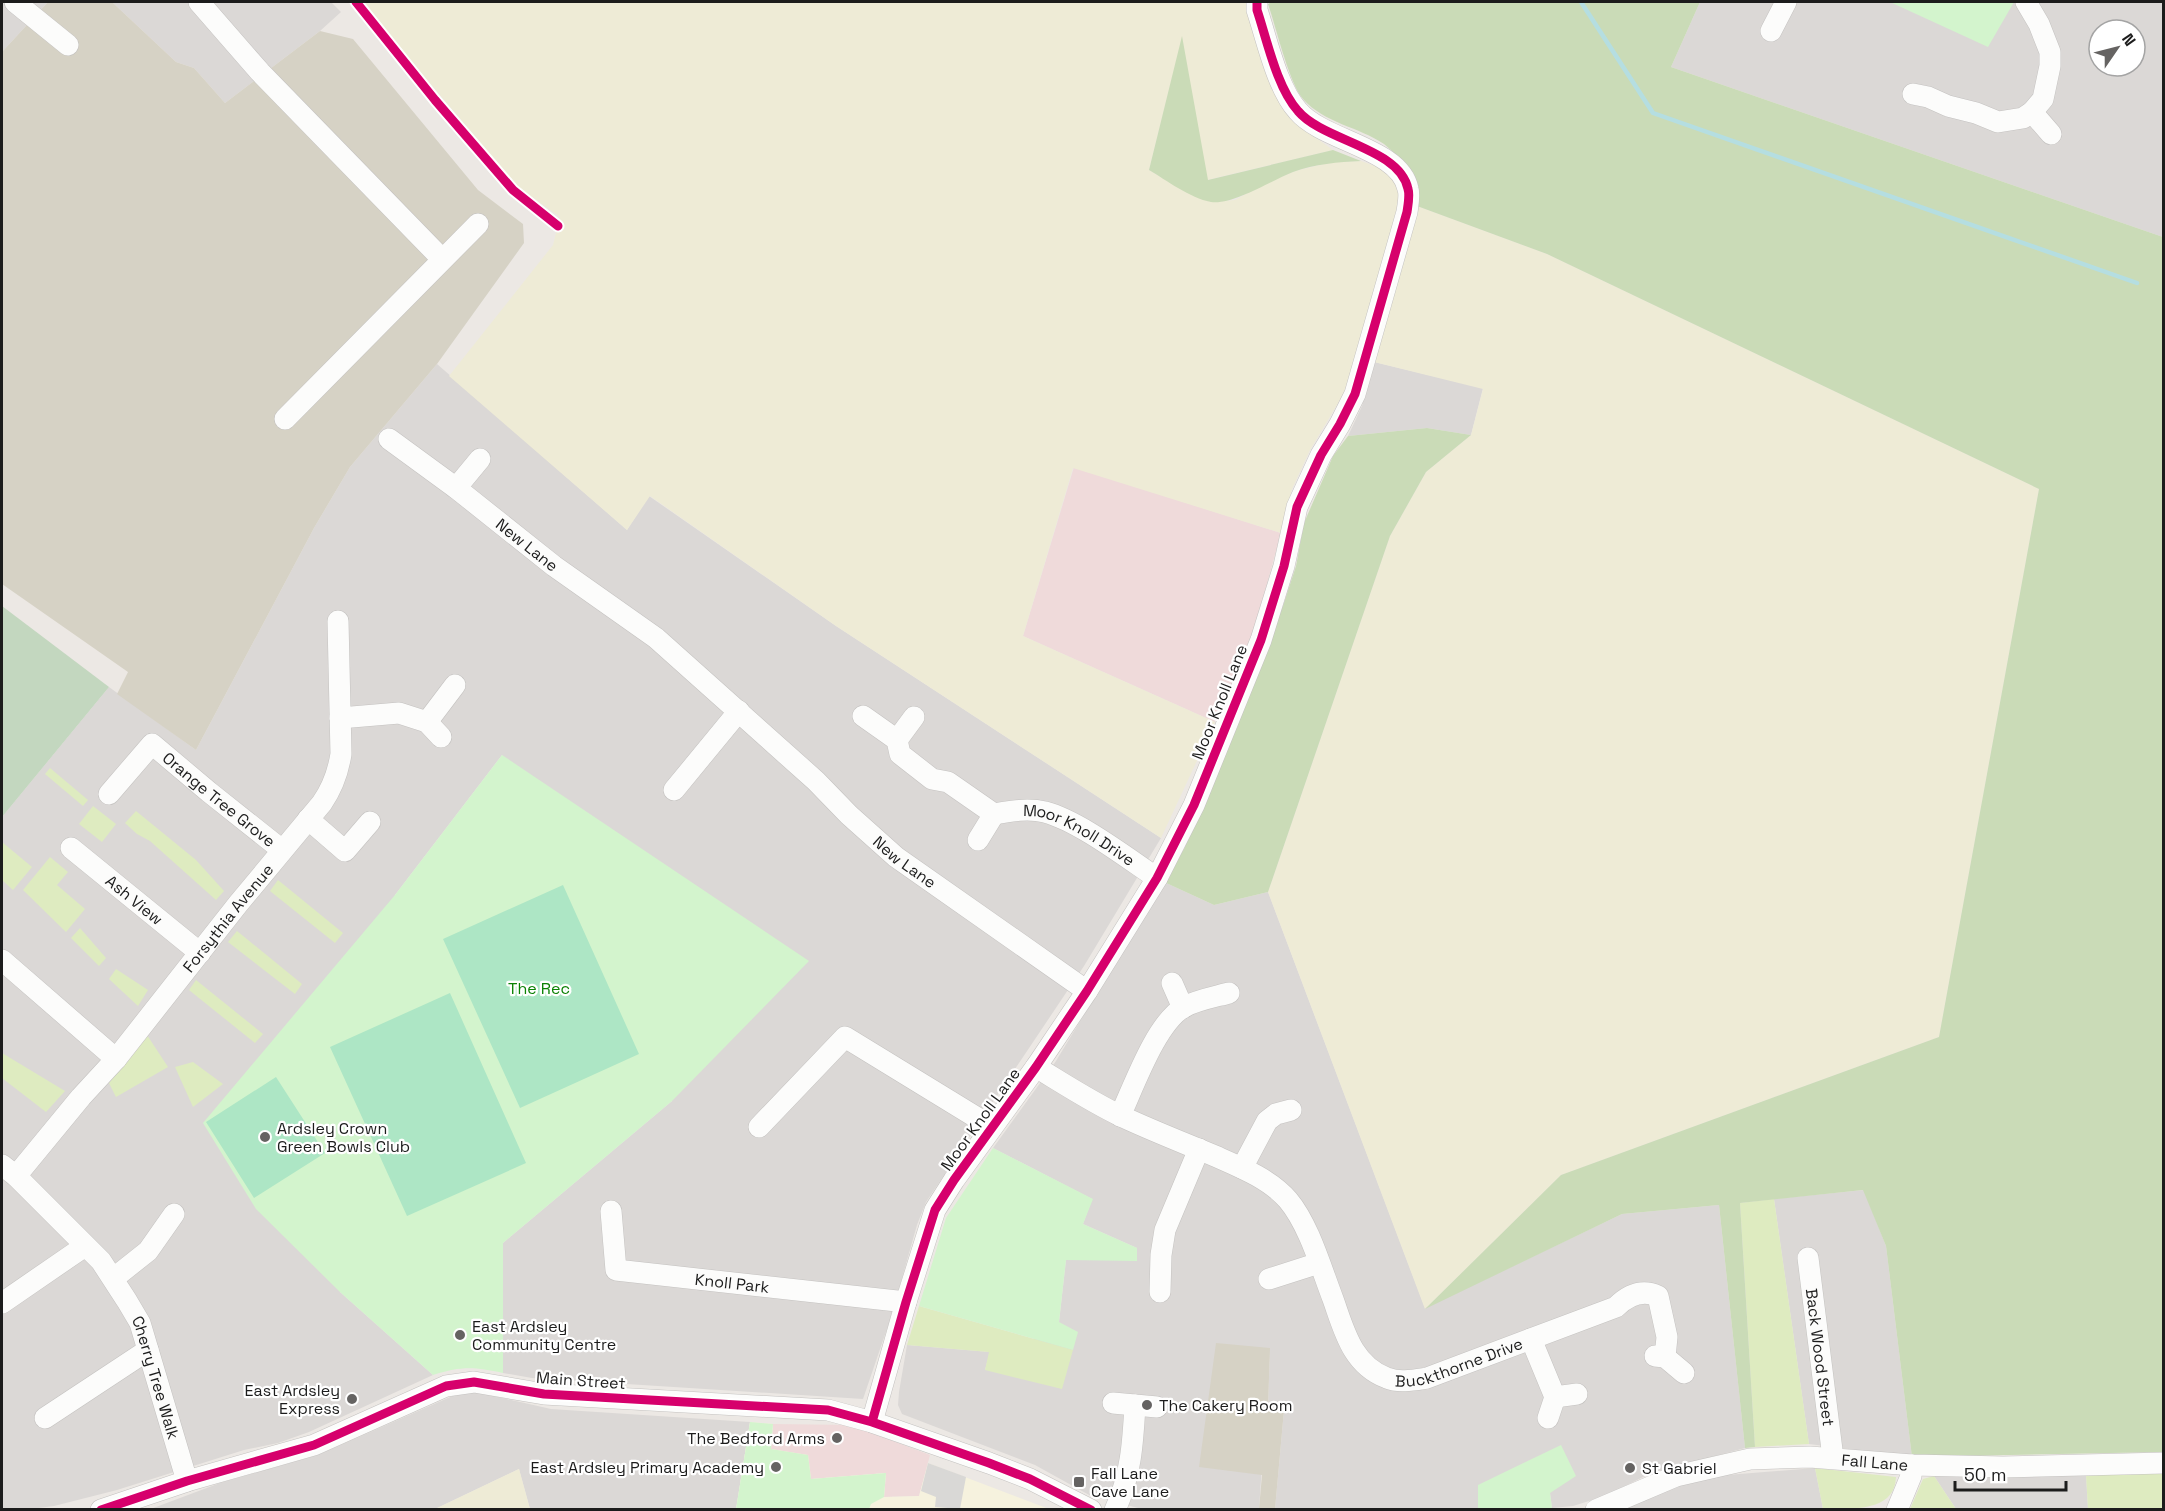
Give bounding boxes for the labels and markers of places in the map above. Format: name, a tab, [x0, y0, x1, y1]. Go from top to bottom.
place label: Ardsley Crown Green Bowls Club	[277, 1118, 410, 1157]
marker: Ardsley Crown Green Bowls Club	[258, 1130, 272, 1144]
place label: East Ardsley Community Centre	[472, 1316, 616, 1355]
marker: East Ardsley Community Centre	[453, 1328, 467, 1342]
place label: East Ardsley Express	[245, 1380, 340, 1419]
marker: East Ardsley Express	[345, 1392, 359, 1406]
place label: The Cakery Room	[1159, 1395, 1293, 1416]
marker: The Cakery Room	[1140, 1398, 1154, 1412]
place label: The Bedford Arms	[687, 1428, 825, 1449]
marker: The Bedford Arms	[830, 1431, 844, 1445]
place label: East Ardsley Primary Academy	[530, 1457, 764, 1478]
place label: St Gabriel	[1642, 1458, 1717, 1479]
marker: East Ardsley Primary Academy	[769, 1460, 783, 1474]
marker: St Gabriel	[1623, 1461, 1637, 1475]
place label: Fall Lane Cave Lane	[1091, 1463, 1169, 1502]
marker: Fall Lane Cave Lane	[1072, 1475, 1086, 1489]

